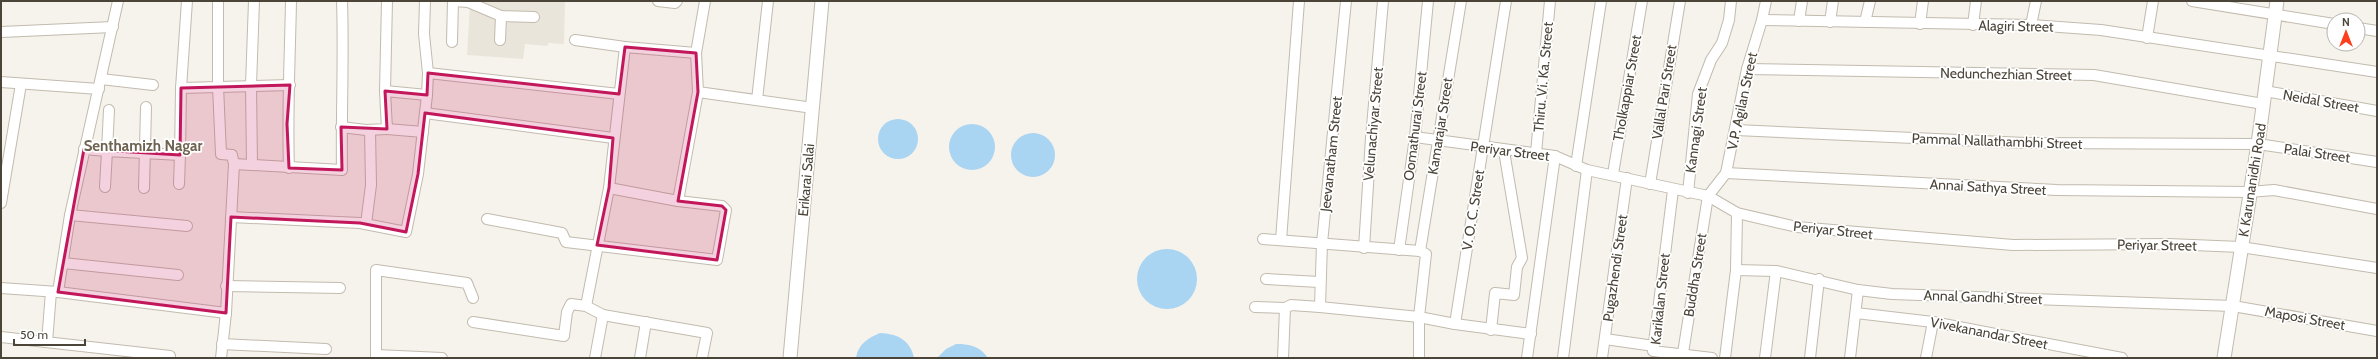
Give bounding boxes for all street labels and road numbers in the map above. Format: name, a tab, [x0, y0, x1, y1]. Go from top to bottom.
street label: Alagiri Street	[1978, 16, 2054, 36]
street label: Thiru. Vi. Ka. Street	[1529, 21, 1557, 133]
street label: Tholkappiar Street	[1609, 33, 1645, 143]
street label: Vallal Pari Street	[1648, 43, 1680, 141]
street label: V.P. Agilan Street	[1723, 50, 1761, 152]
street label: Nedunchezhian Street	[1940, 64, 2072, 84]
street label: Velunachiyar Street	[1359, 66, 1387, 182]
street label: Oomathurai Street	[1399, 70, 1431, 182]
street label: Kamarajar Street	[1423, 76, 1457, 176]
street label: Neidal Street	[2282, 85, 2361, 117]
street label: Kannagi Street	[1681, 86, 1711, 174]
street label: Jeevanatham Street	[1316, 95, 1346, 214]
street label: K Karunanidhi Road	[2234, 122, 2270, 238]
street label: Pammal Nallathambhi Street	[1911, 129, 2083, 153]
street label: Periyar Street	[1469, 137, 1551, 165]
street label: Palai Street	[2283, 139, 2352, 167]
street label: Erikarai Salai	[794, 143, 818, 217]
street label: V. O. C. Street	[1458, 168, 1488, 252]
street label: Annai Sathya Street	[1929, 175, 2047, 199]
street label: Pugazhendi Street	[1599, 213, 1631, 323]
street label: Periyar Street	[1792, 217, 1874, 243]
street label: Buddha Street	[1679, 232, 1711, 318]
street label: Periyar Street	[2117, 235, 2197, 255]
street label: Karikalan Street	[1646, 252, 1674, 346]
street label: Annal Gandhi Street	[1923, 286, 2043, 308]
street label: Maposi Street	[2263, 302, 2347, 334]
street label: Vivekanandar Street	[1929, 313, 2050, 353]

